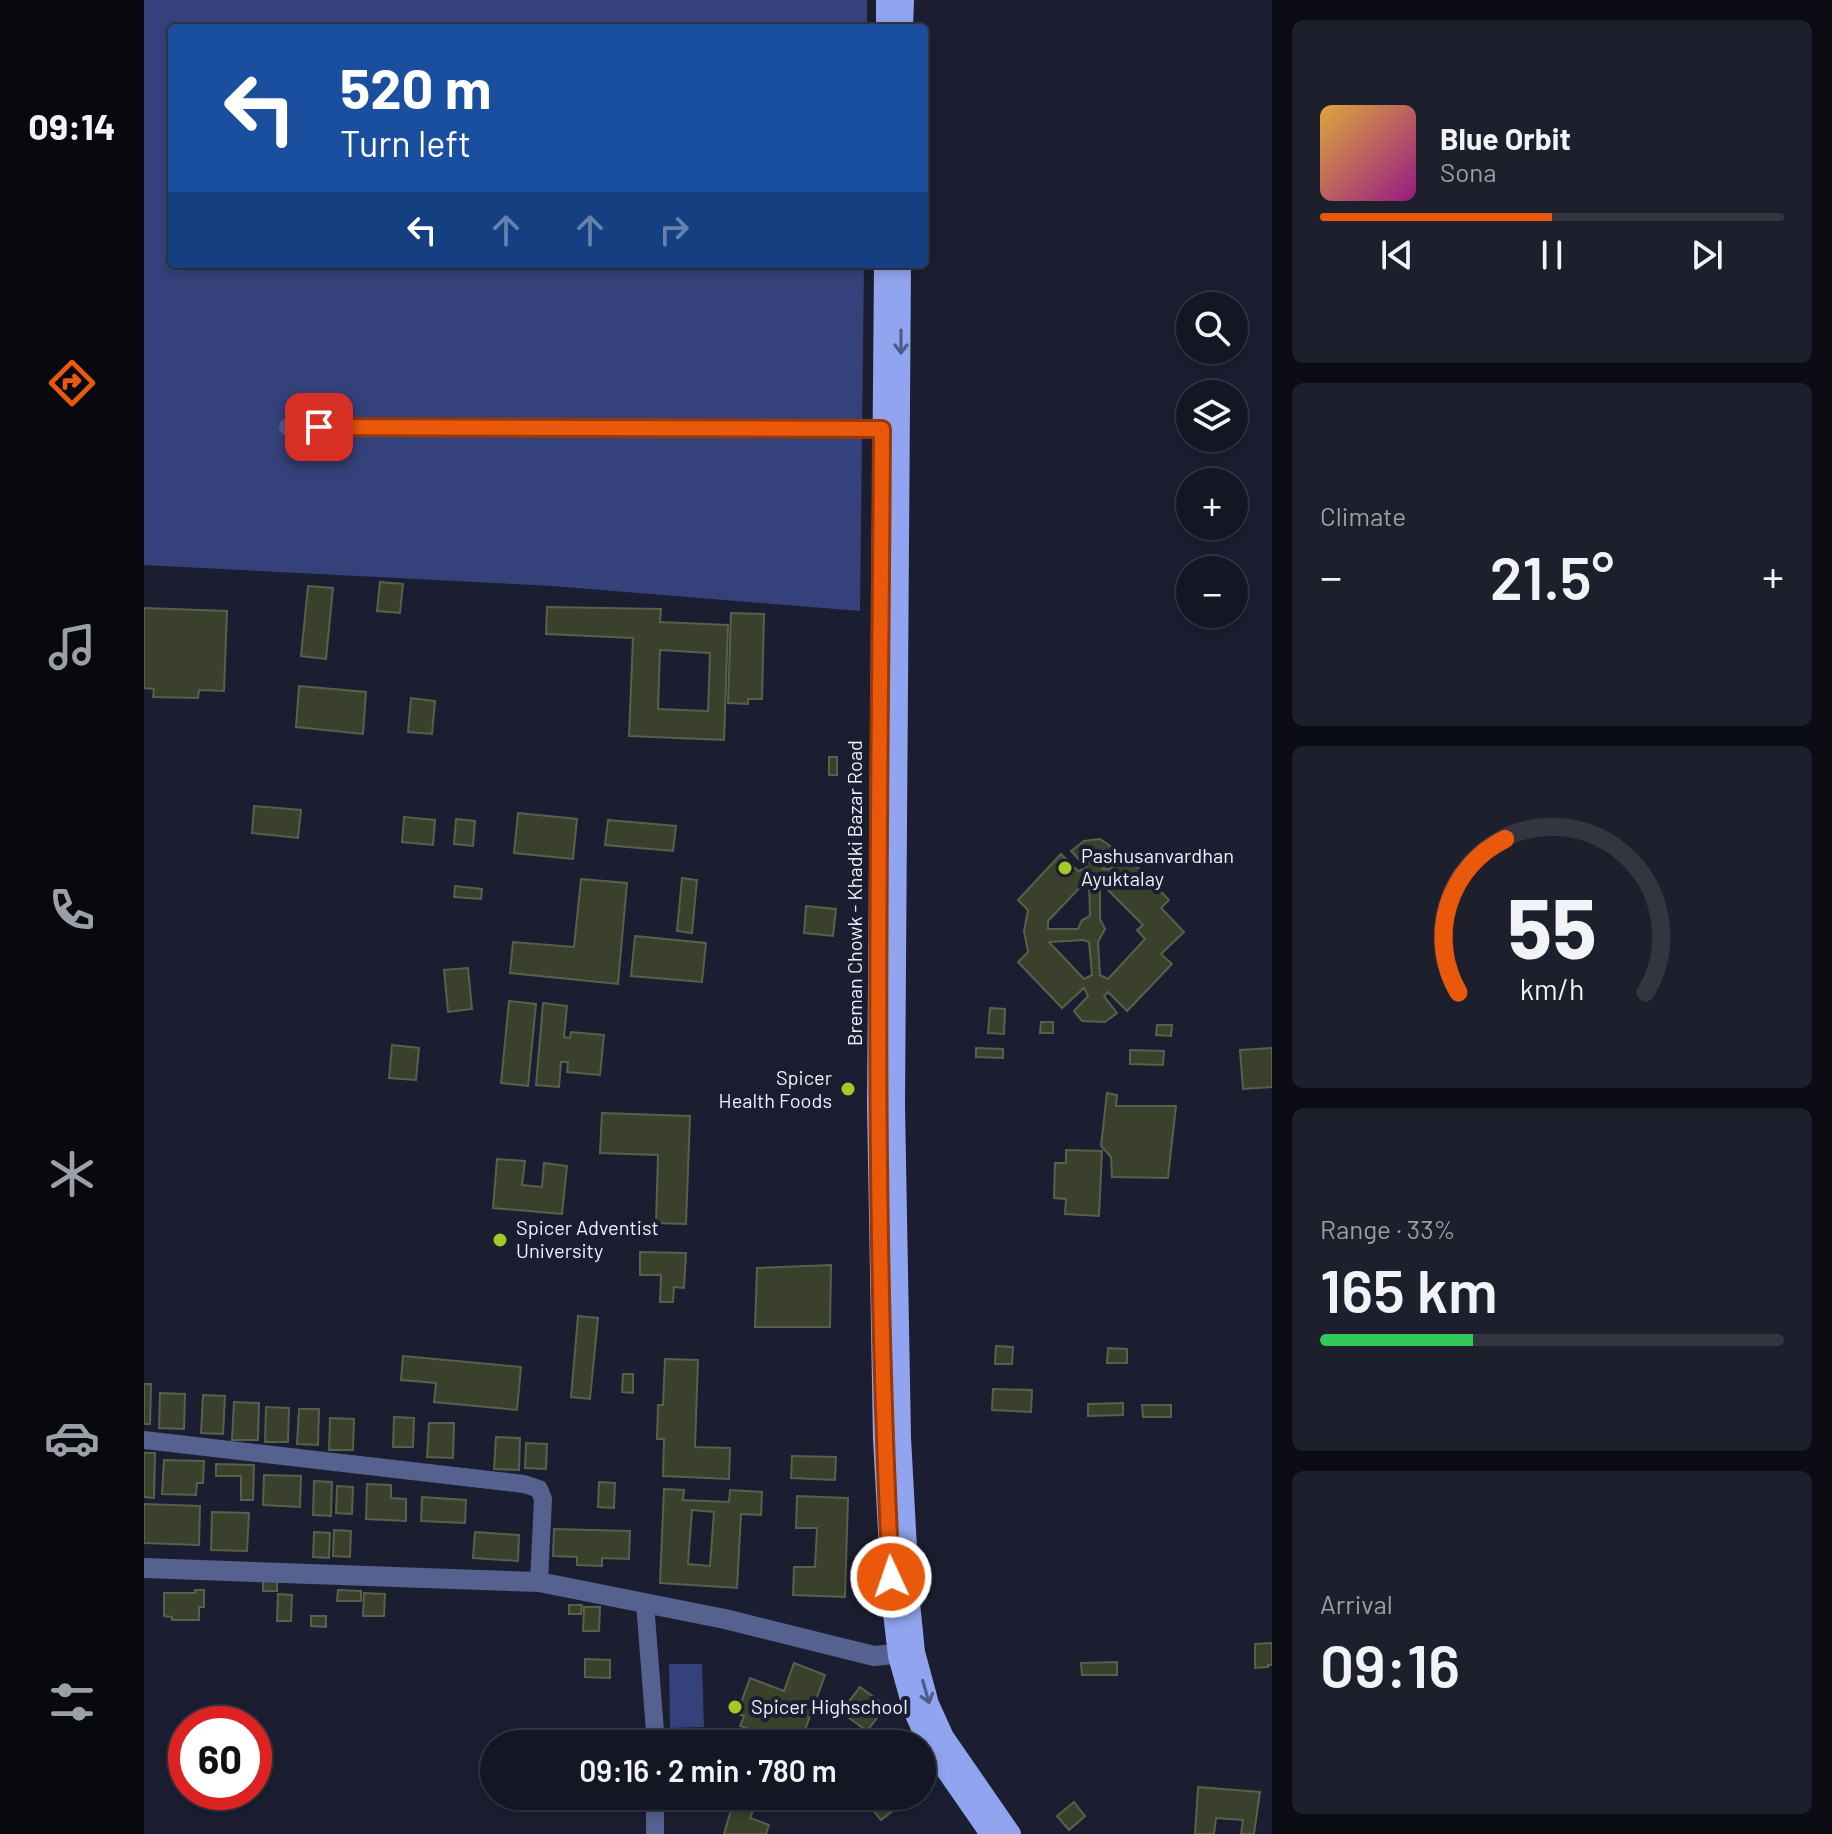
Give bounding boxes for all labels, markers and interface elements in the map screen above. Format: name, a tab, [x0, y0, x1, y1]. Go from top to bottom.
text: 520 m	[340, 53, 491, 120]
icon: left	[208, 56, 312, 160]
text: 09:14	[28, 104, 116, 147]
text: Blue Orbit	[1440, 120, 1571, 156]
text: Turn left	[340, 121, 471, 164]
text: Sona	[1440, 156, 1497, 187]
icon: left	[400, 208, 444, 252]
icon: ahead	[484, 208, 528, 252]
icon: ahead	[568, 208, 612, 252]
icon: right	[652, 208, 696, 252]
icon: previous	[1375, 233, 1419, 277]
icon: pause	[1530, 233, 1574, 277]
icon: next	[1685, 233, 1729, 277]
map controls	[1176, 292, 1248, 628]
button: search	[1176, 292, 1248, 364]
one-way arrow	[893, 328, 909, 355]
icon: directions	[44, 355, 100, 411]
button: layers	[1176, 380, 1248, 452]
pin	[285, 393, 353, 461]
icon: arrive	[297, 405, 341, 449]
button: +	[1176, 468, 1248, 540]
text: Climate	[1320, 500, 1406, 531]
text: 21.5°	[1490, 540, 1614, 612]
text: −	[1320, 549, 1342, 602]
text: +	[1762, 549, 1784, 602]
button: −	[1176, 556, 1248, 628]
icon: music	[44, 619, 100, 675]
street label: Breman Chowk - Khadki Bazar Road	[842, 740, 866, 1046]
place label: Pashusanvardhan Ayuktalay	[1081, 843, 1234, 890]
marker: Pashusanvardhan Ayuktalay	[1056, 859, 1074, 877]
text: 55	[1507, 876, 1597, 976]
icon: phone	[44, 882, 100, 938]
text: km/h	[1520, 971, 1584, 1006]
place label: Spicer Health Foods	[719, 1065, 832, 1112]
marker: Spicer Health Foods	[839, 1080, 857, 1098]
icon: climate	[44, 1146, 100, 1202]
text: Range · 33%	[1320, 1213, 1456, 1244]
place label: Spicer Adventist University	[516, 1215, 659, 1262]
marker: Spicer Adventist University	[491, 1231, 509, 1249]
text: 165 km	[1320, 1253, 1498, 1325]
icon: car	[44, 1410, 100, 1466]
position arrow	[849, 1535, 933, 1619]
text: Arrival	[1320, 1588, 1393, 1619]
text: 09:16	[1320, 1628, 1460, 1700]
icon: filters	[44, 1674, 100, 1730]
one-way arrow	[919, 1678, 934, 1704]
place label: Spicer Highschool	[751, 1694, 908, 1718]
marker: Spicer Highschool	[726, 1698, 744, 1716]
speed limit sign: 60	[168, 1706, 272, 1810]
text: 09:16 · 2 min · 780 m	[579, 1752, 837, 1788]

